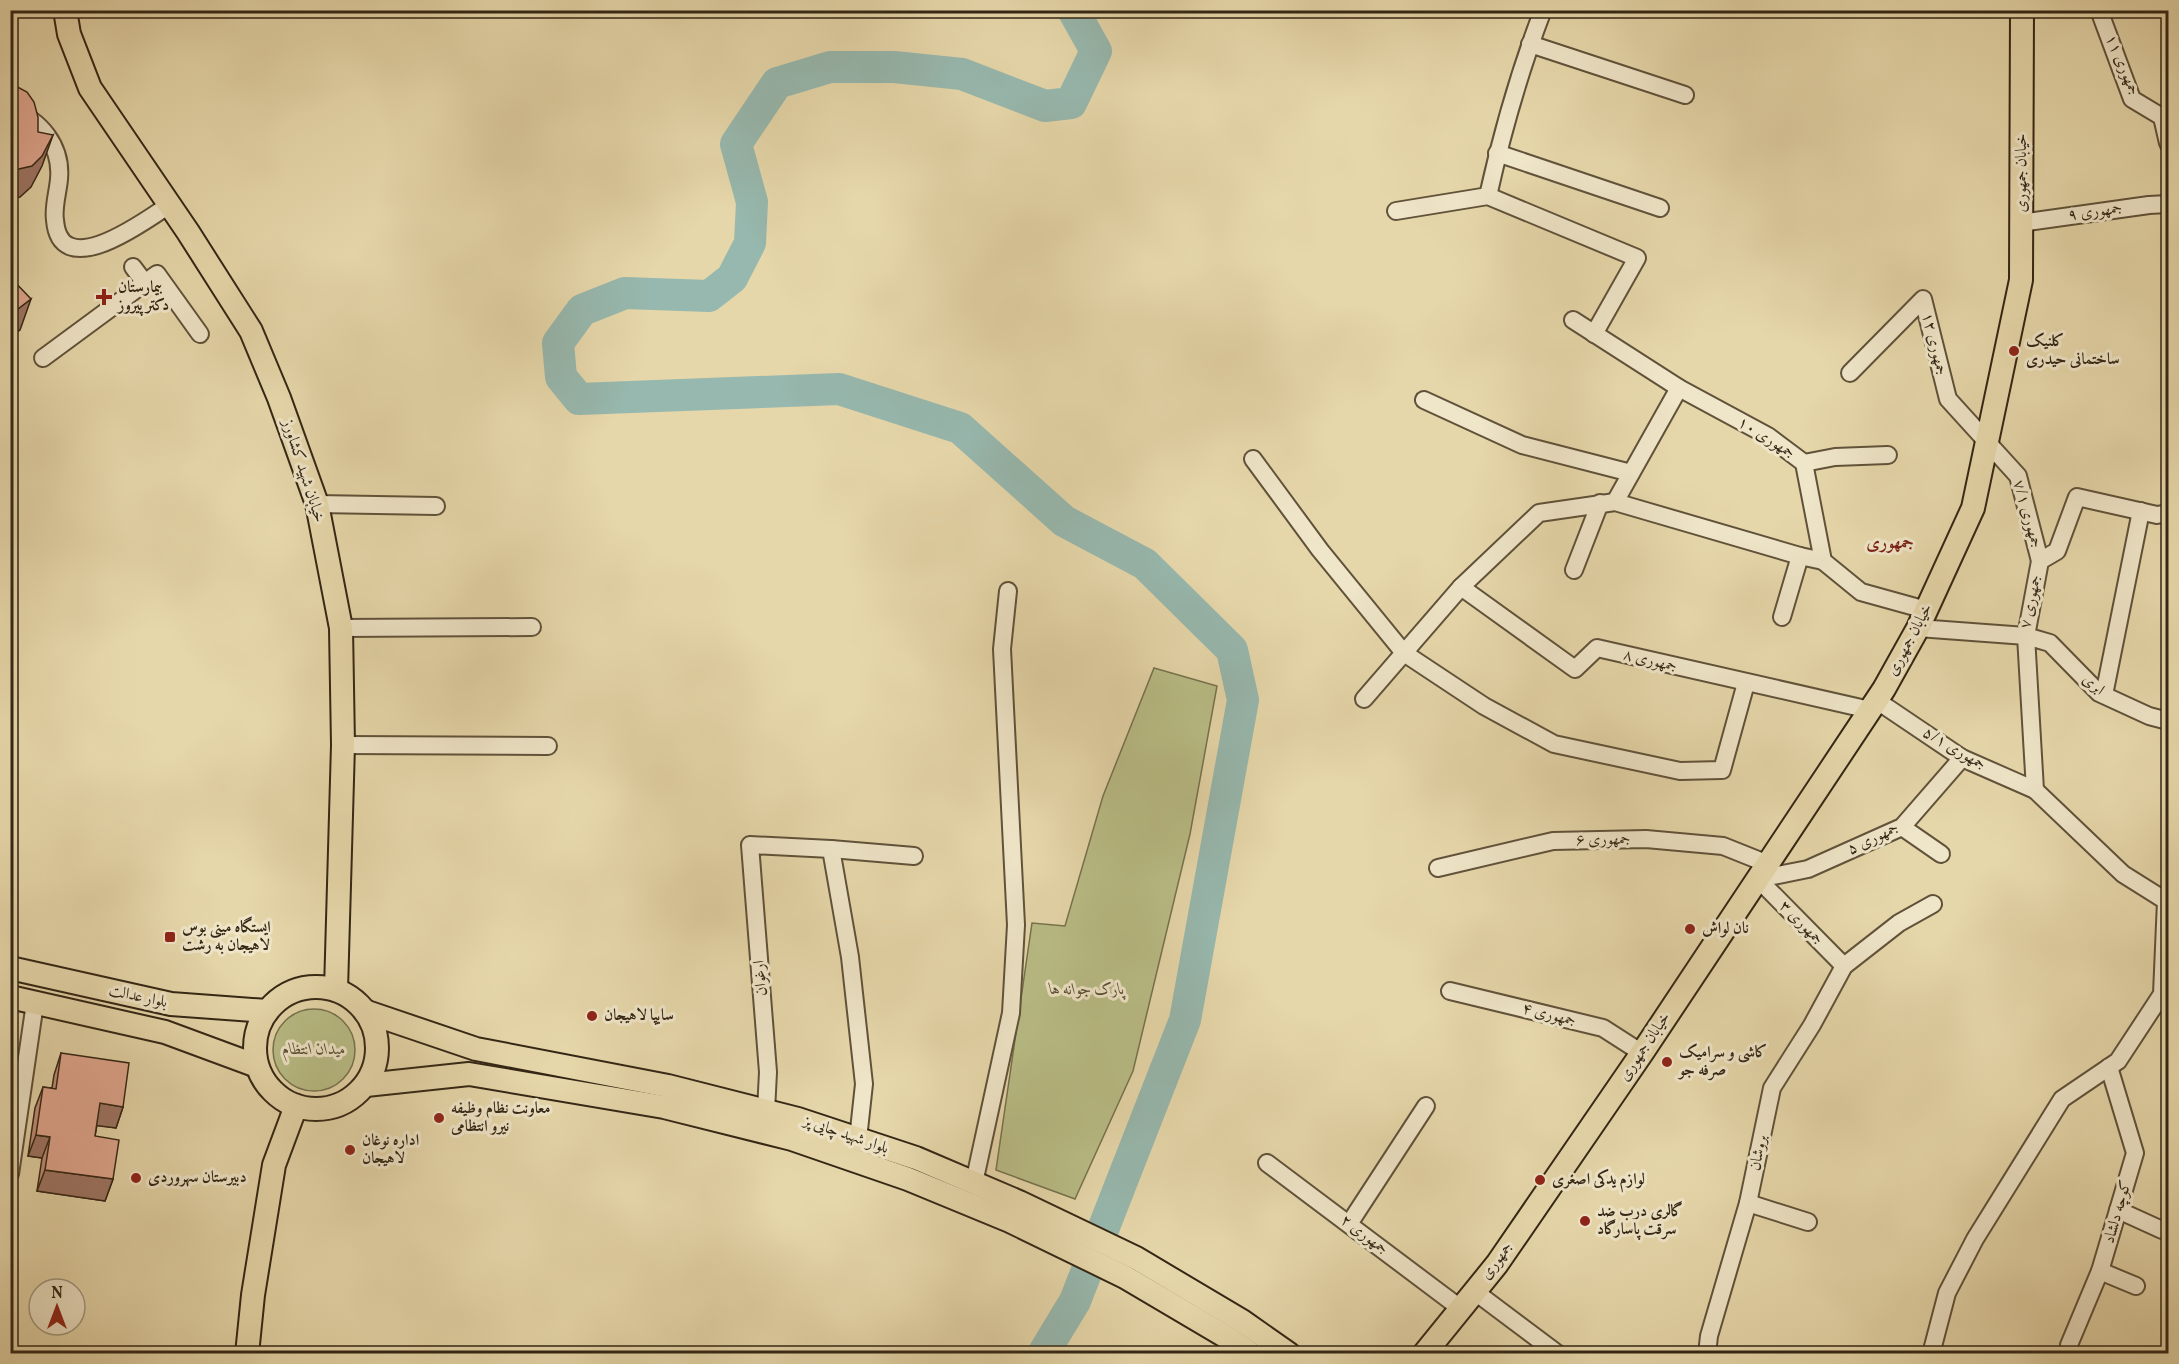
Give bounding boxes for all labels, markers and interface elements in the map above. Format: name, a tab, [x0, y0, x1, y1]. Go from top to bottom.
street label: جمهوری ۱۱	[2099, 31, 2145, 99]
street label: خیابان جمهوری	[2011, 133, 2033, 213]
street label: جمهوری ۹	[2066, 197, 2124, 227]
place label: بیمارستان دکتر پیروز	[116, 277, 169, 317]
marker: بیمارستان دکتر پیروز	[95, 288, 113, 306]
street label: جمهوری ۱۲	[1916, 310, 1952, 378]
place label: کلنیک ساختمانی حیدری	[2026, 331, 2120, 371]
marker: کلنیک ساختمانی حیدری	[2007, 344, 2021, 358]
street label: جمهوری ۱۰	[1733, 412, 1799, 464]
street label: خیابان شهید کشاورز	[275, 415, 330, 525]
street label: جمهوری ۷/۱	[2007, 477, 2047, 551]
district label: جمهوری	[1866, 531, 1914, 556]
street label: جمهوری ۷	[2015, 573, 2047, 631]
street label: خیابان جمهوری	[1882, 600, 1938, 680]
street label: جمهوری ۸	[1621, 644, 1679, 678]
street label: ابری	[2077, 669, 2109, 701]
street label: جمهوری ۵/۱	[1918, 722, 1990, 776]
street label: جمهوری ۵	[1844, 817, 1902, 861]
street label: جمهوری ۶	[1575, 829, 1631, 851]
street label: جمهوری ۳	[1774, 896, 1828, 950]
place label: ایستگاه مینی بوس لاهیجان به رشت	[182, 916, 271, 957]
place label: نان لواش	[1702, 918, 1749, 940]
marker: نان لواش	[1683, 922, 1697, 936]
marker: ایستگاه مینی بوس لاهیجان به رشت	[163, 930, 177, 944]
street label: ارغوان	[748, 959, 774, 997]
park label: پارک جوانه ها	[1047, 979, 1127, 1001]
street label: بلوار عدالت	[107, 980, 169, 1014]
street label: جمهوری ۴	[1520, 998, 1578, 1032]
place label: سایپا لاهیجان	[604, 1005, 674, 1027]
street label: خیابان جمهوری	[1614, 1008, 1676, 1086]
marker: سایپا لاهیجان	[585, 1009, 599, 1023]
park label: میدان انتظام	[282, 1039, 346, 1063]
place label: کاشی و سرامیک صرفه جو	[1677, 1042, 1767, 1082]
marker: کاشی و سرامیک صرفه جو	[1660, 1055, 1674, 1069]
place label: معاونت نظام وظیفه نیرو انتظامی	[450, 1098, 551, 1138]
street label: بلوار شهید چایی پز	[799, 1110, 892, 1160]
marker: معاونت نظام وظیفه نیرو انتظامی	[432, 1111, 446, 1125]
place label: اداره نوغان لاهیجان	[362, 1130, 419, 1170]
street label: بروشان	[1745, 1133, 1774, 1173]
marker: اداره نوغان لاهیجان	[343, 1143, 357, 1157]
place label: دبیرستان سهروردی	[148, 1167, 247, 1189]
place label: لوازم یدکی اصغری	[1552, 1169, 1645, 1193]
marker: دبیرستان سهروردی	[129, 1171, 143, 1185]
marker: لوازم یدکی اصغری	[1533, 1173, 1547, 1187]
street label: کوچه دلشاد	[2098, 1178, 2138, 1246]
place label: گالری درب ضد سرقت پاسارگاد	[1597, 1201, 1683, 1241]
street label: جمهوری ۲	[1336, 1210, 1392, 1260]
marker: گالری درب ضد سرقت پاسارگاد	[1578, 1214, 1592, 1228]
street label: جمهوری	[1476, 1238, 1518, 1284]
north arrow	[27, 1277, 87, 1337]
text: N	[51, 1283, 63, 1305]

